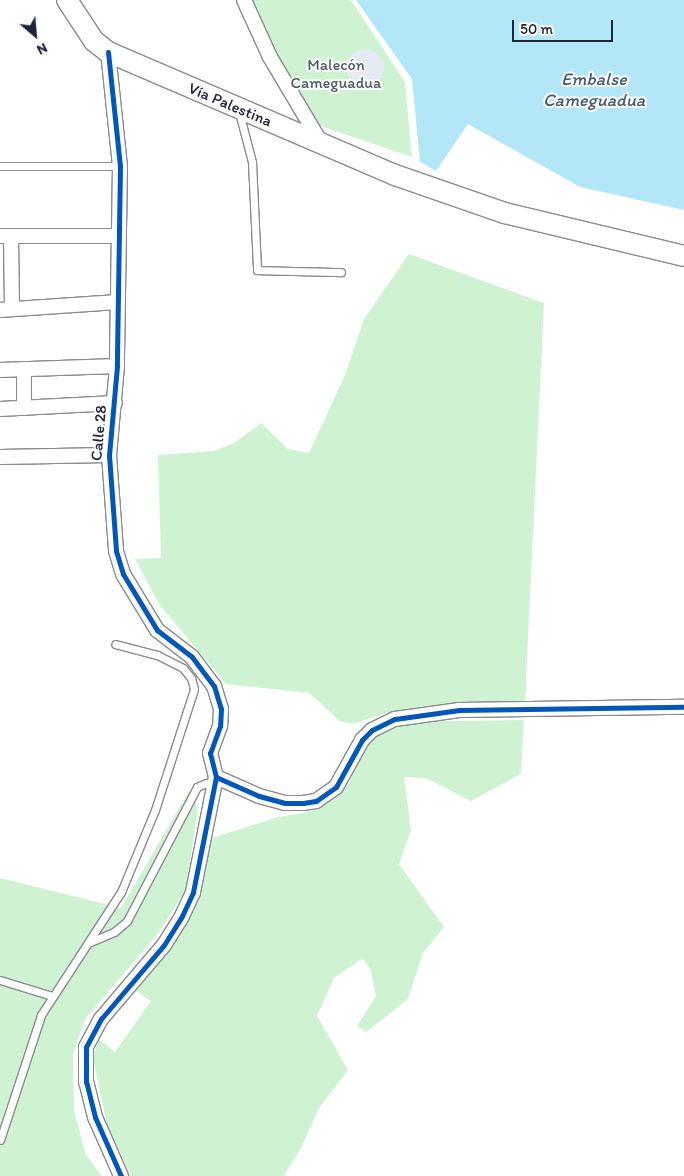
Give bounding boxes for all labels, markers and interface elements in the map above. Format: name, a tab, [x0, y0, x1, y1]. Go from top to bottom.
north arrow	[10, 10, 60, 60]
scale bar	[514, 10, 615, 42]
text: 50 m	[520, 20, 553, 38]
text: N	[34, 39, 50, 59]
park label: Malecón Cameguadua	[291, 55, 381, 93]
water label: Embalse Cameguadua	[543, 69, 645, 112]
street label: Vía Palestina	[185, 79, 275, 131]
street label: Calle 28	[87, 404, 111, 462]

